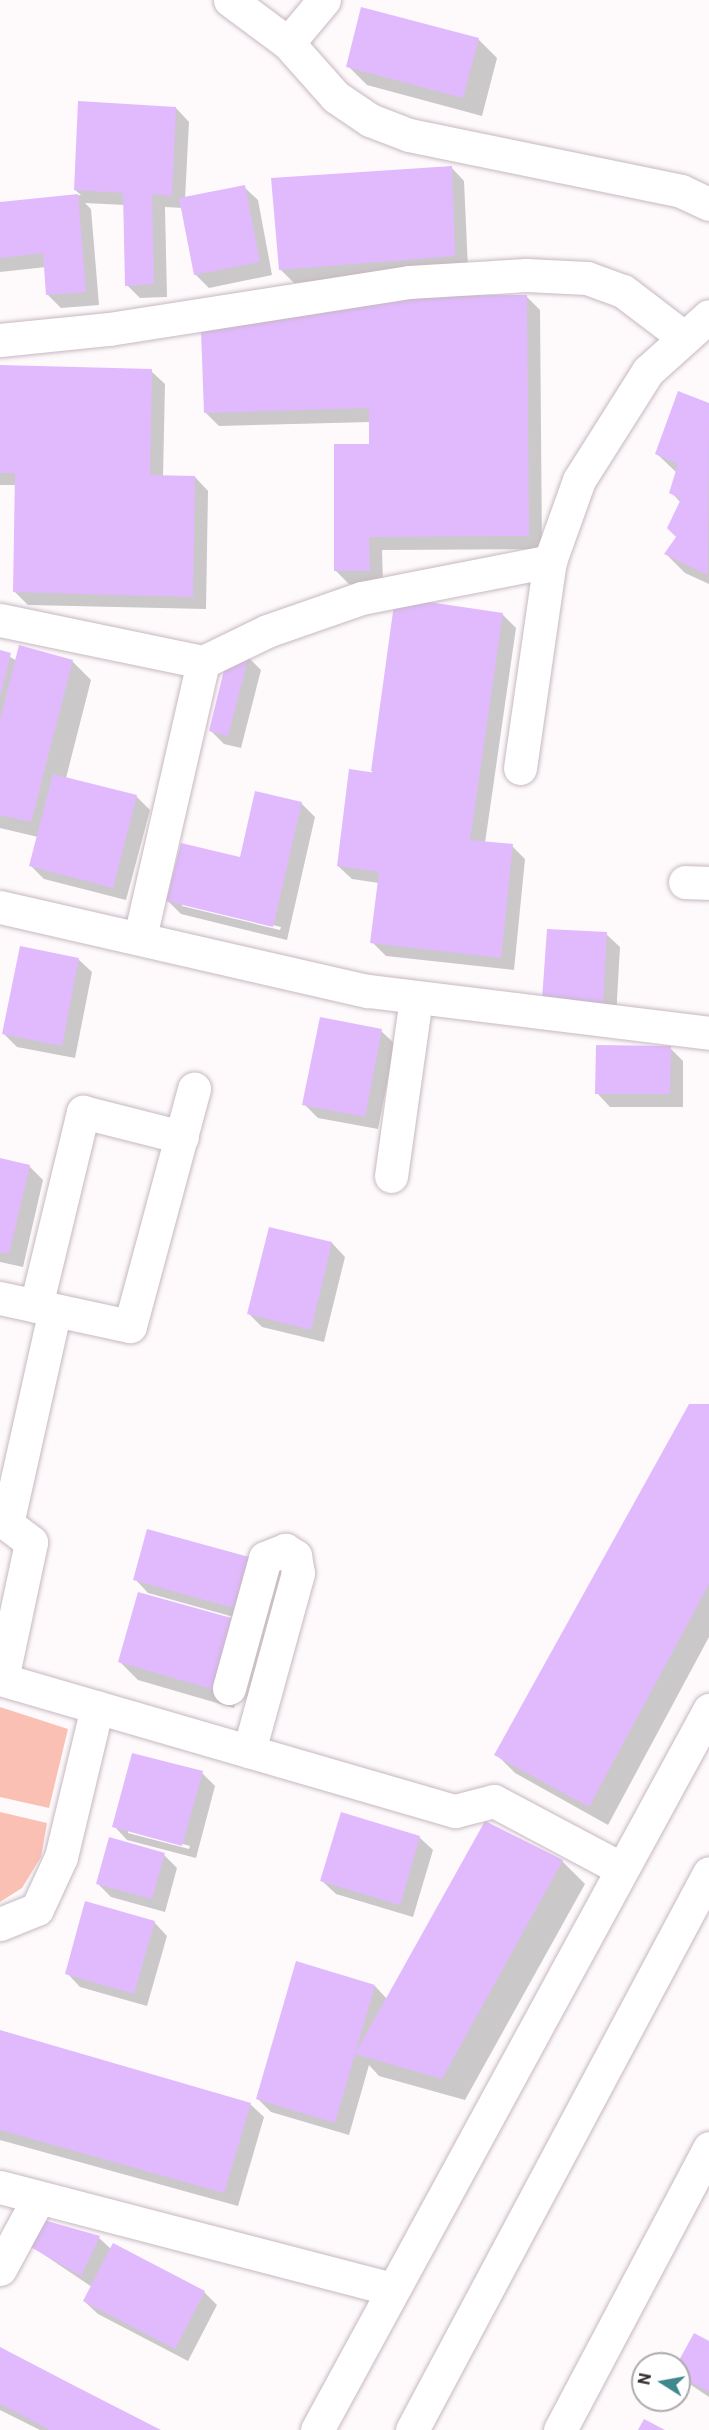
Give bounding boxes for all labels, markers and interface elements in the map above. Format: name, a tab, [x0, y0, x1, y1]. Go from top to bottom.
north arrow	[631, 2352, 691, 2412]
text: N	[634, 2372, 655, 2386]

